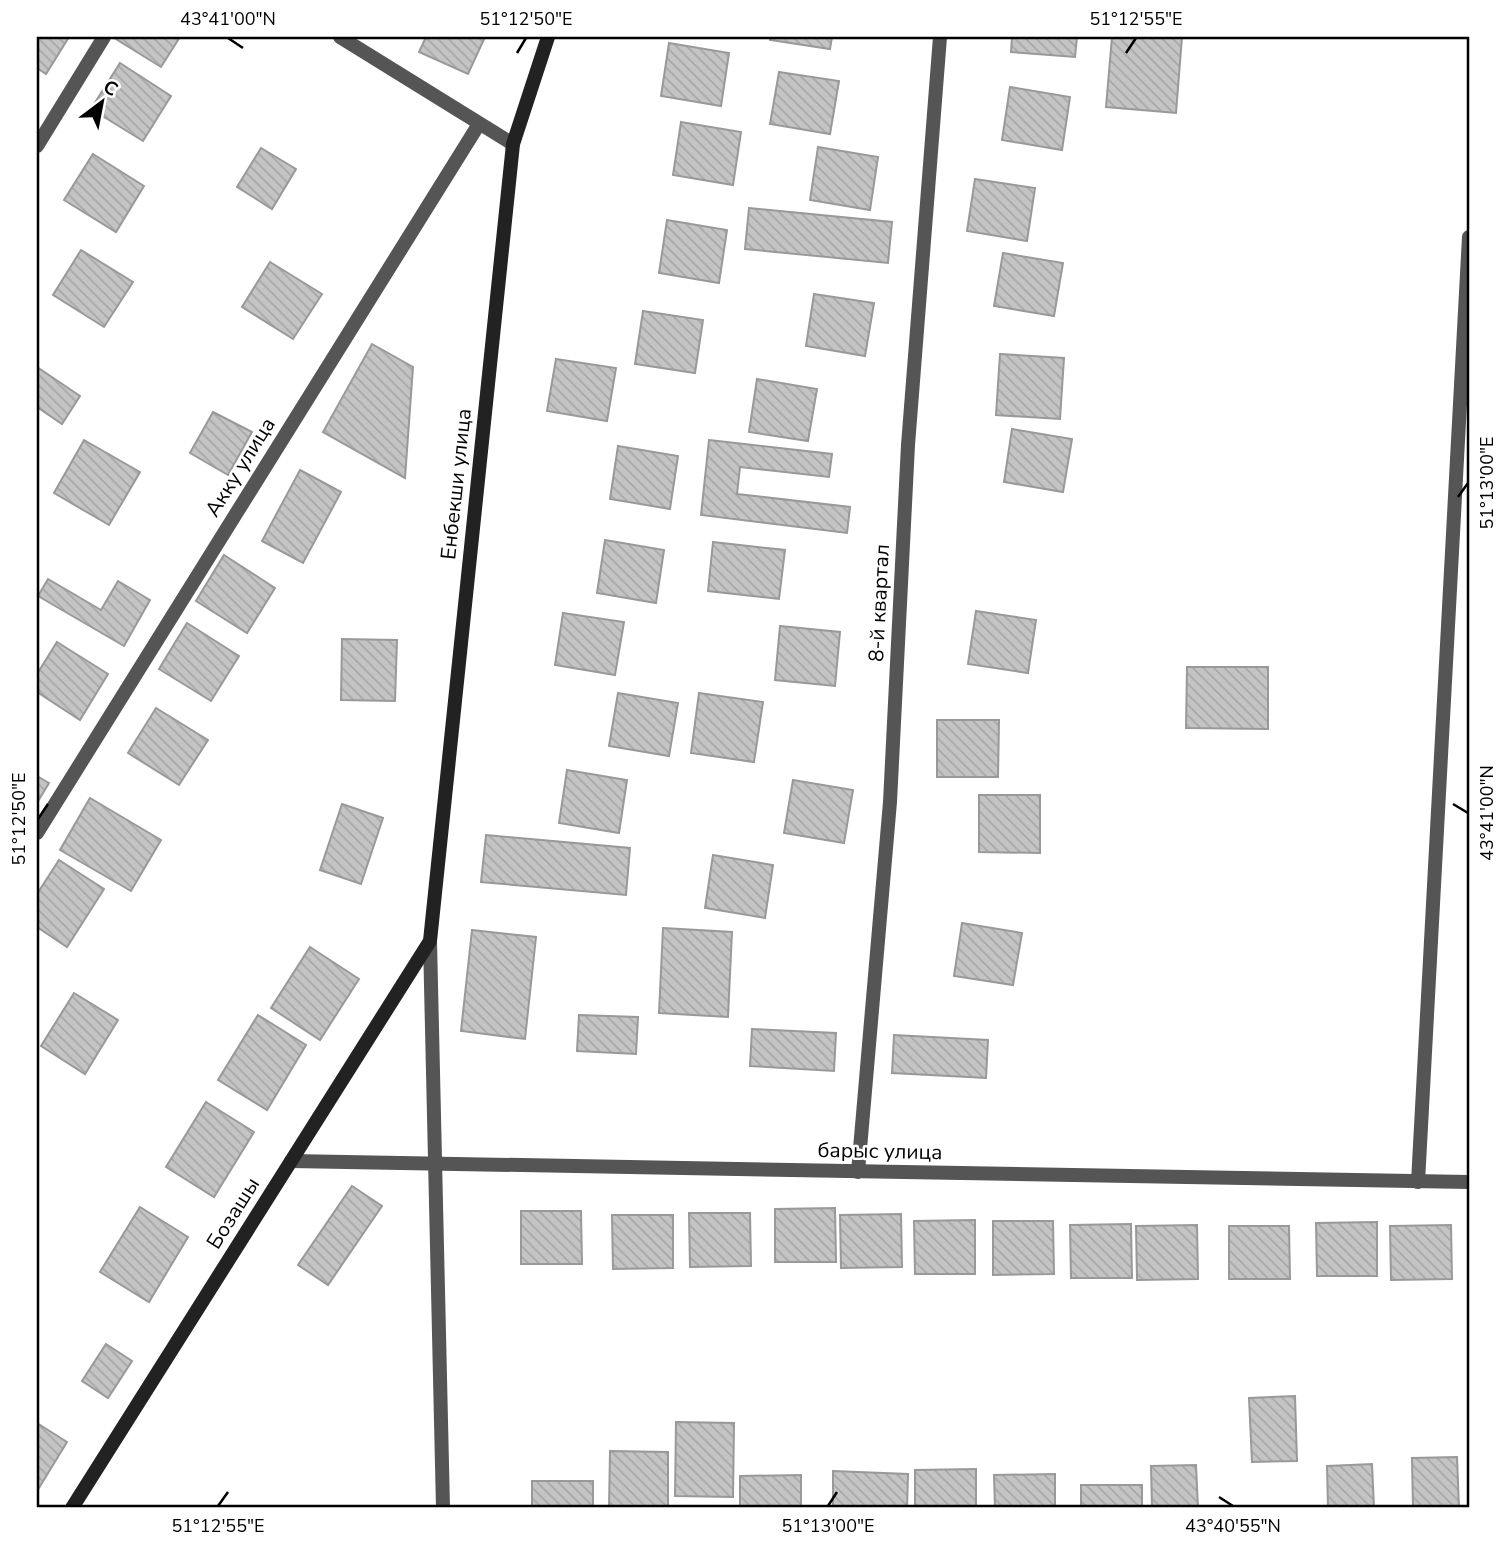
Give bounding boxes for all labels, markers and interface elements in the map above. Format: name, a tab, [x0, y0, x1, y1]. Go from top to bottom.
text: 43°41'00"N	[180, 7, 276, 31]
text: 51°12'50"E	[480, 7, 573, 31]
text: 51°12'55"E	[1090, 7, 1183, 31]
north arrow	[66, 66, 136, 136]
text: С	[98, 74, 123, 103]
street label: Енбекши улица	[434, 407, 478, 561]
street label: Акку улица	[198, 412, 282, 522]
text: 51°13'00"E	[1475, 437, 1499, 530]
street label: 8-й квартал	[862, 543, 896, 663]
text: 43°41'00"N	[1475, 765, 1499, 861]
text: 51°12'50"E	[7, 773, 31, 866]
street label: барыс улица	[817, 1136, 943, 1166]
street label: Бозашы	[200, 1172, 266, 1254]
text: 51°12'55"E	[172, 1514, 265, 1538]
text: 51°13'00"E	[782, 1514, 875, 1538]
text: 43°40'55"N	[1185, 1514, 1281, 1538]

